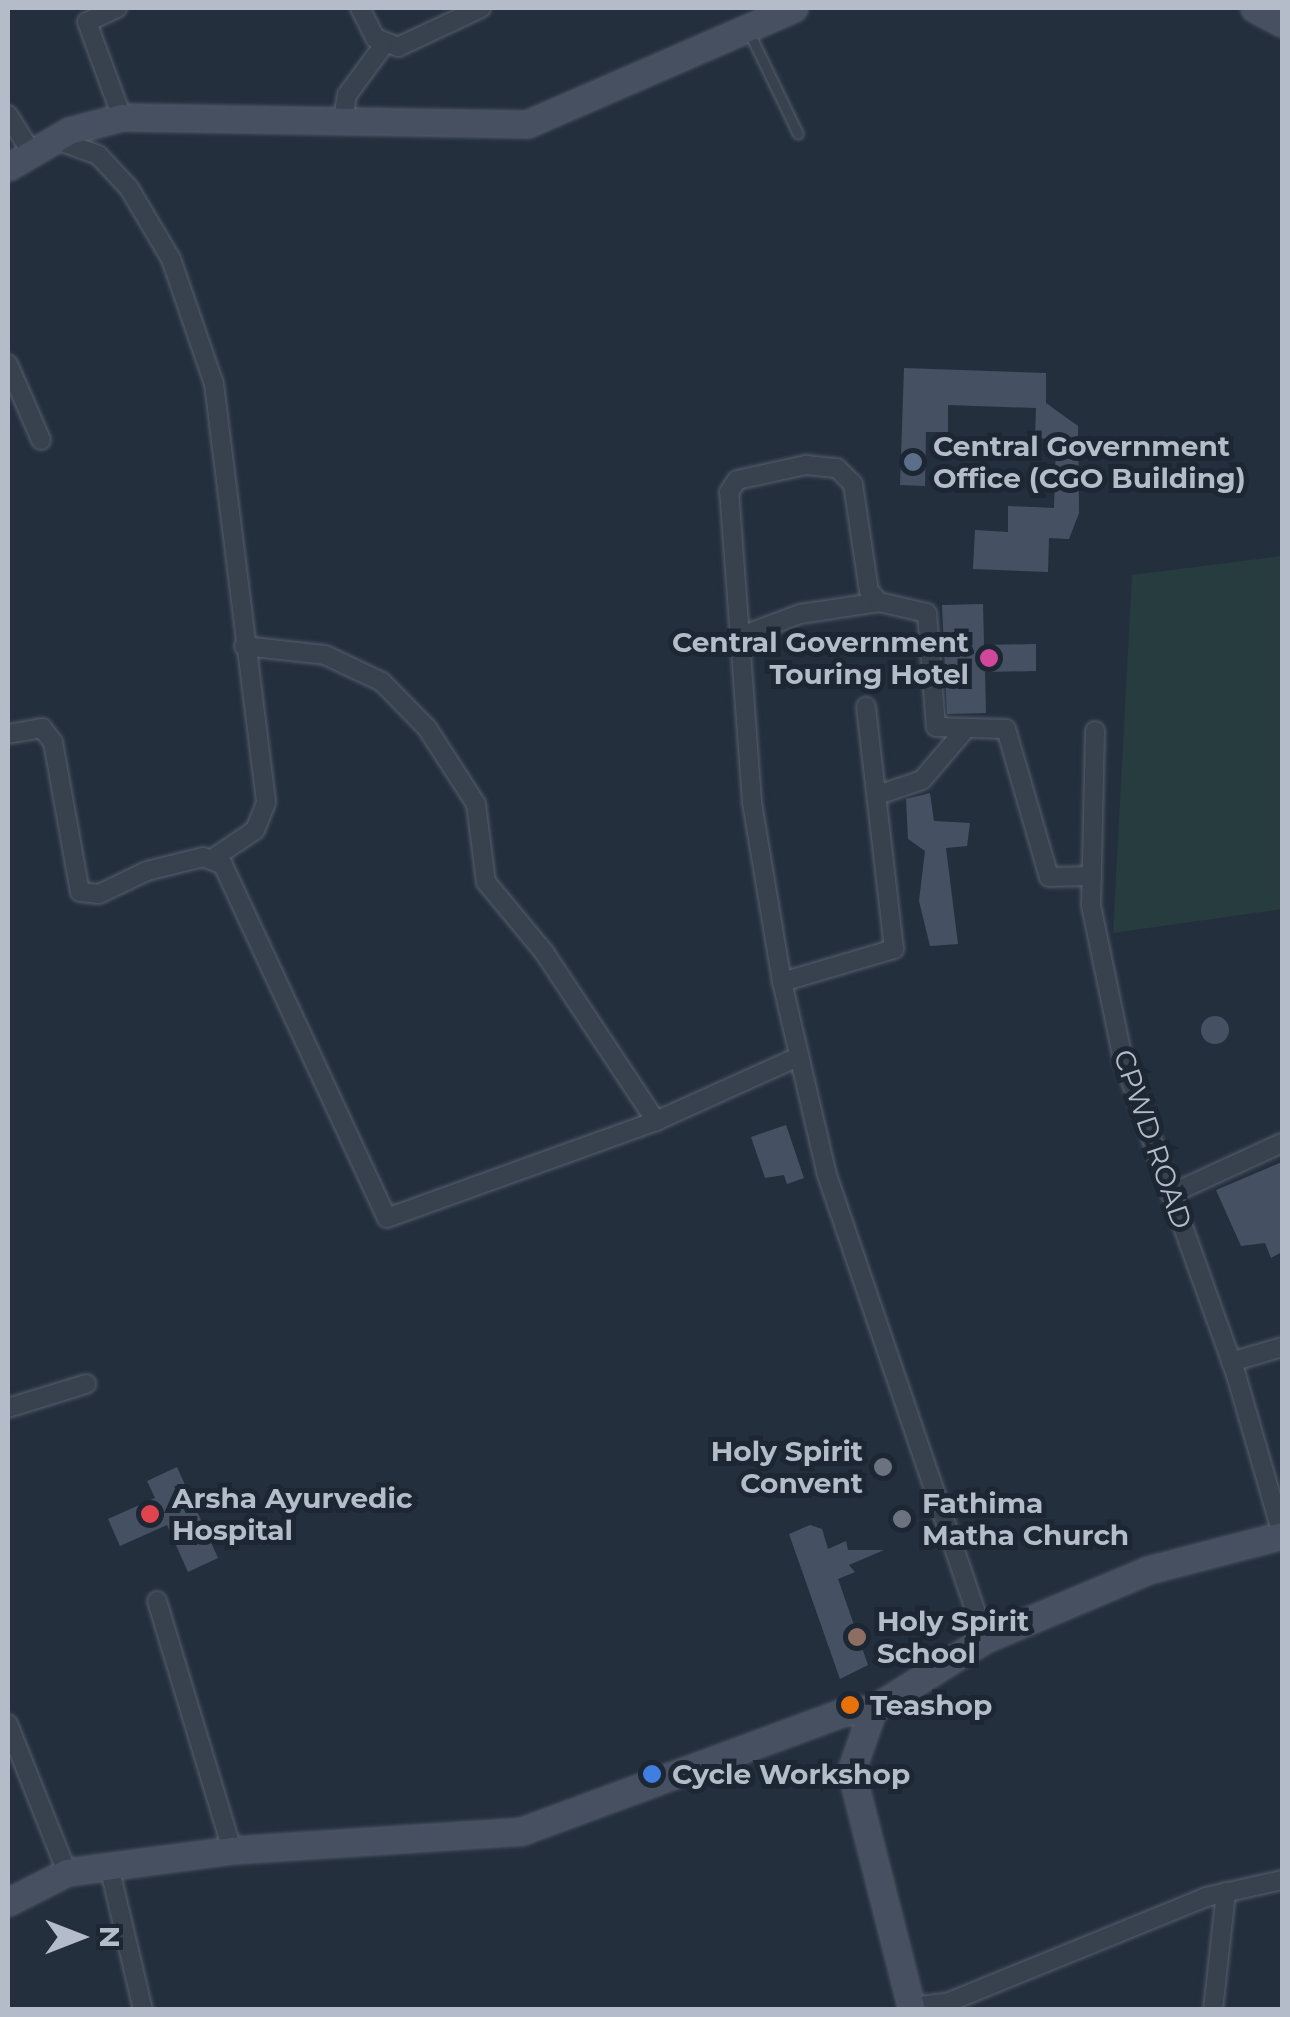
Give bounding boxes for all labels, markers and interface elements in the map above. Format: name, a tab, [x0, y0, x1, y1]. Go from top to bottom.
place label: Central Government Office (CGO Building)	[933, 429, 1246, 495]
marker: Central Government Office (CGO Building)	[902, 451, 924, 473]
place label: Central Government Touring Hotel	[672, 625, 969, 691]
marker: Central Government Touring Hotel	[978, 647, 1000, 669]
street label: CPWD ROAD	[1107, 1045, 1199, 1233]
place label: Holy Spirit Convent	[711, 1434, 863, 1500]
marker: Holy Spirit Convent	[872, 1456, 894, 1478]
place label: Arsha Ayurvedic Hospital	[172, 1481, 412, 1547]
place label: Fathima Matha Church	[922, 1486, 1129, 1552]
marker: Arsha Ayurvedic Hospital	[137, 1501, 163, 1527]
marker: Fathima Matha Church	[891, 1508, 913, 1530]
place label: Holy Spirit School	[877, 1604, 1029, 1670]
marker: Holy Spirit School	[846, 1626, 868, 1648]
place label: Teashop	[870, 1688, 992, 1722]
marker: Teashop	[839, 1694, 861, 1716]
place label: Cycle Workshop	[672, 1757, 910, 1791]
marker: Cycle Workshop	[641, 1763, 663, 1785]
north arrow	[30, 1887, 130, 1987]
text: N	[93, 1926, 127, 1948]

